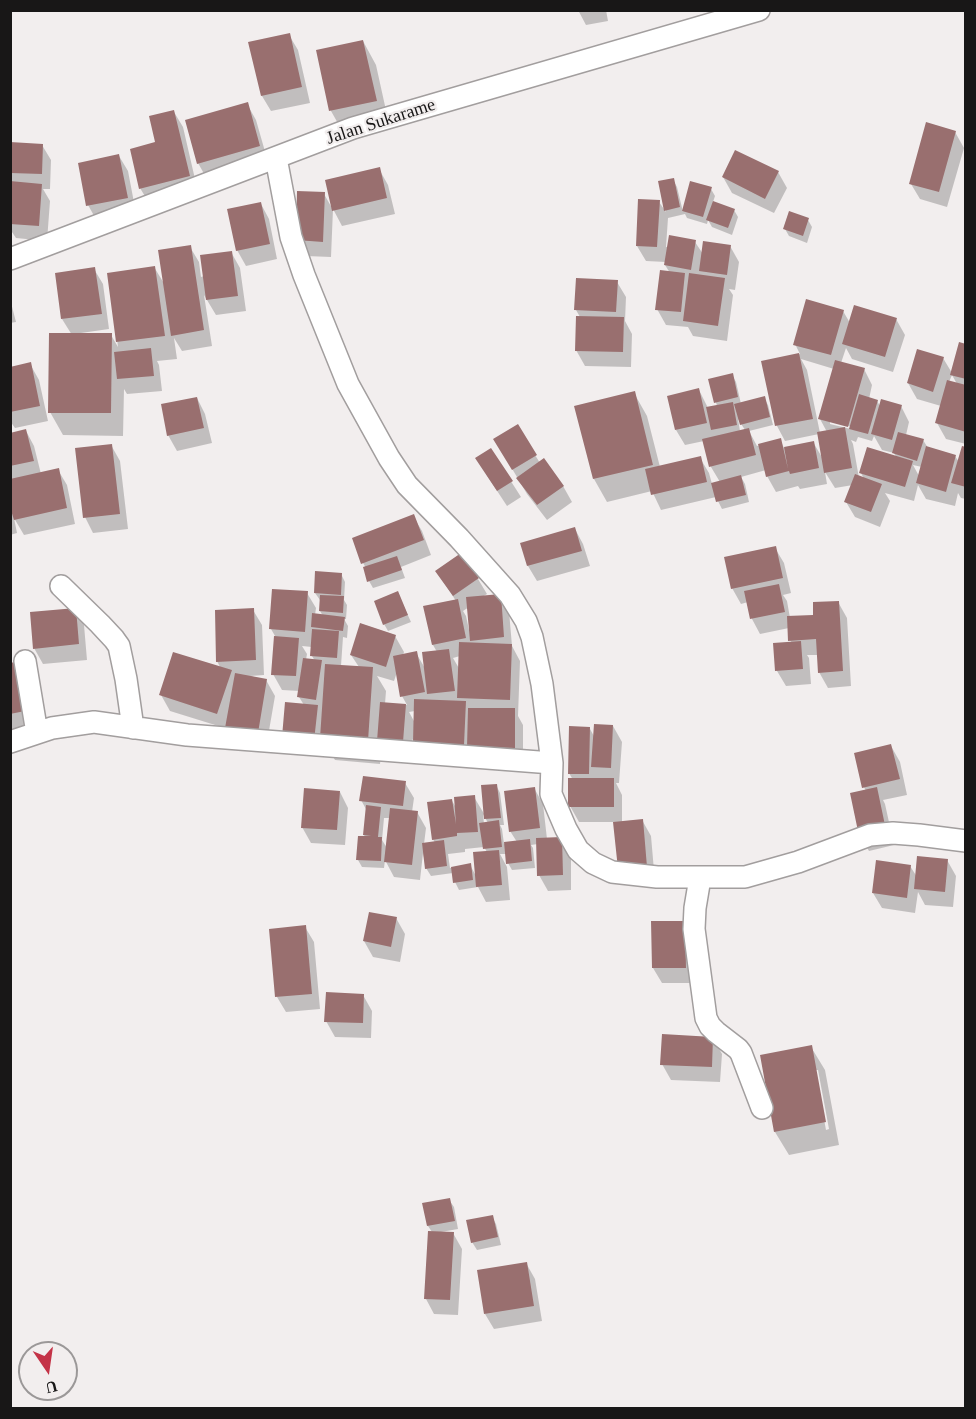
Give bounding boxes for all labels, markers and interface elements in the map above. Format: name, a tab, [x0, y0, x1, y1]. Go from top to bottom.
street label: Jalan Sukarame	[324, 94, 438, 150]
north arrow	[18, 1341, 78, 1401]
text: U	[44, 1377, 59, 1397]

